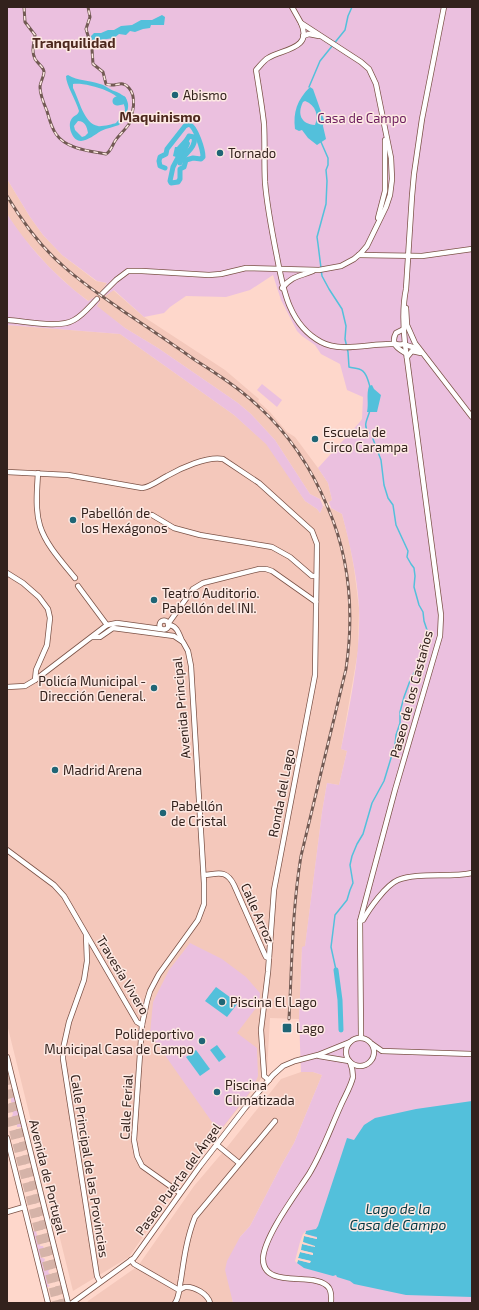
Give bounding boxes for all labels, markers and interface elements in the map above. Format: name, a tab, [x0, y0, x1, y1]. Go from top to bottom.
district label: Tranquilidad	[32, 34, 116, 51]
place label: Abismo	[183, 87, 227, 103]
marker: Abismo	[170, 90, 180, 100]
district label: Maquinismo	[119, 108, 201, 125]
park label: Casa de Campo	[317, 110, 407, 126]
place label: Tornado	[228, 145, 276, 161]
marker: Tornado	[215, 148, 225, 158]
place label: Escuela de Circo Carampa	[323, 424, 408, 455]
marker: Escuela de Circo Carampa	[310, 434, 320, 444]
place label: Pabellón de los Hexágonos	[81, 505, 168, 536]
marker: Pabellón de los Hexágonos	[68, 515, 78, 525]
place label: Teatro Auditorio. Pabellón del INI.	[162, 585, 260, 616]
marker: Teatro Auditorio. Pabellón del INI.	[149, 595, 159, 605]
street label: Paseo de los Castaños	[386, 628, 436, 760]
street label: Avenida Principal	[169, 657, 193, 759]
place label: Policía Municipal - Dirección General.	[38, 673, 146, 704]
marker: Policía Municipal - Dirección General.	[149, 683, 159, 693]
street label: Ronda del Lago	[265, 747, 297, 839]
place label: Madrid Arena	[63, 762, 142, 778]
marker: Madrid Arena	[50, 765, 60, 775]
place label: Pabellón de Cristal	[171, 798, 227, 829]
marker: Pabellón de Cristal	[158, 808, 168, 818]
street label: Calle Arroz	[238, 880, 278, 946]
street label: Travesía Vivero	[93, 933, 153, 1017]
place label: Piscina El Lago	[230, 994, 317, 1010]
marker: Piscina El Lago	[217, 997, 227, 1007]
place label: Lago	[296, 1020, 324, 1036]
marker: Lago	[281, 1022, 293, 1034]
place label: Polideportivo Municipal Casa de Campo	[44, 1026, 194, 1057]
marker: Polideportivo Municipal Casa de Campo	[197, 1036, 207, 1046]
street label: Calle Principal de las Provincias	[68, 1073, 112, 1259]
street label: Calle Ferial	[116, 1074, 136, 1140]
place label: Piscina Climatizada	[225, 1077, 295, 1108]
marker: Piscina Climatizada	[212, 1087, 222, 1097]
street label: Avenida de Portugal	[26, 1118, 70, 1236]
street label: Paseo Puerta del Ángel	[131, 1119, 224, 1238]
water label: Lago de la Casa de Campo	[350, 1200, 447, 1233]

